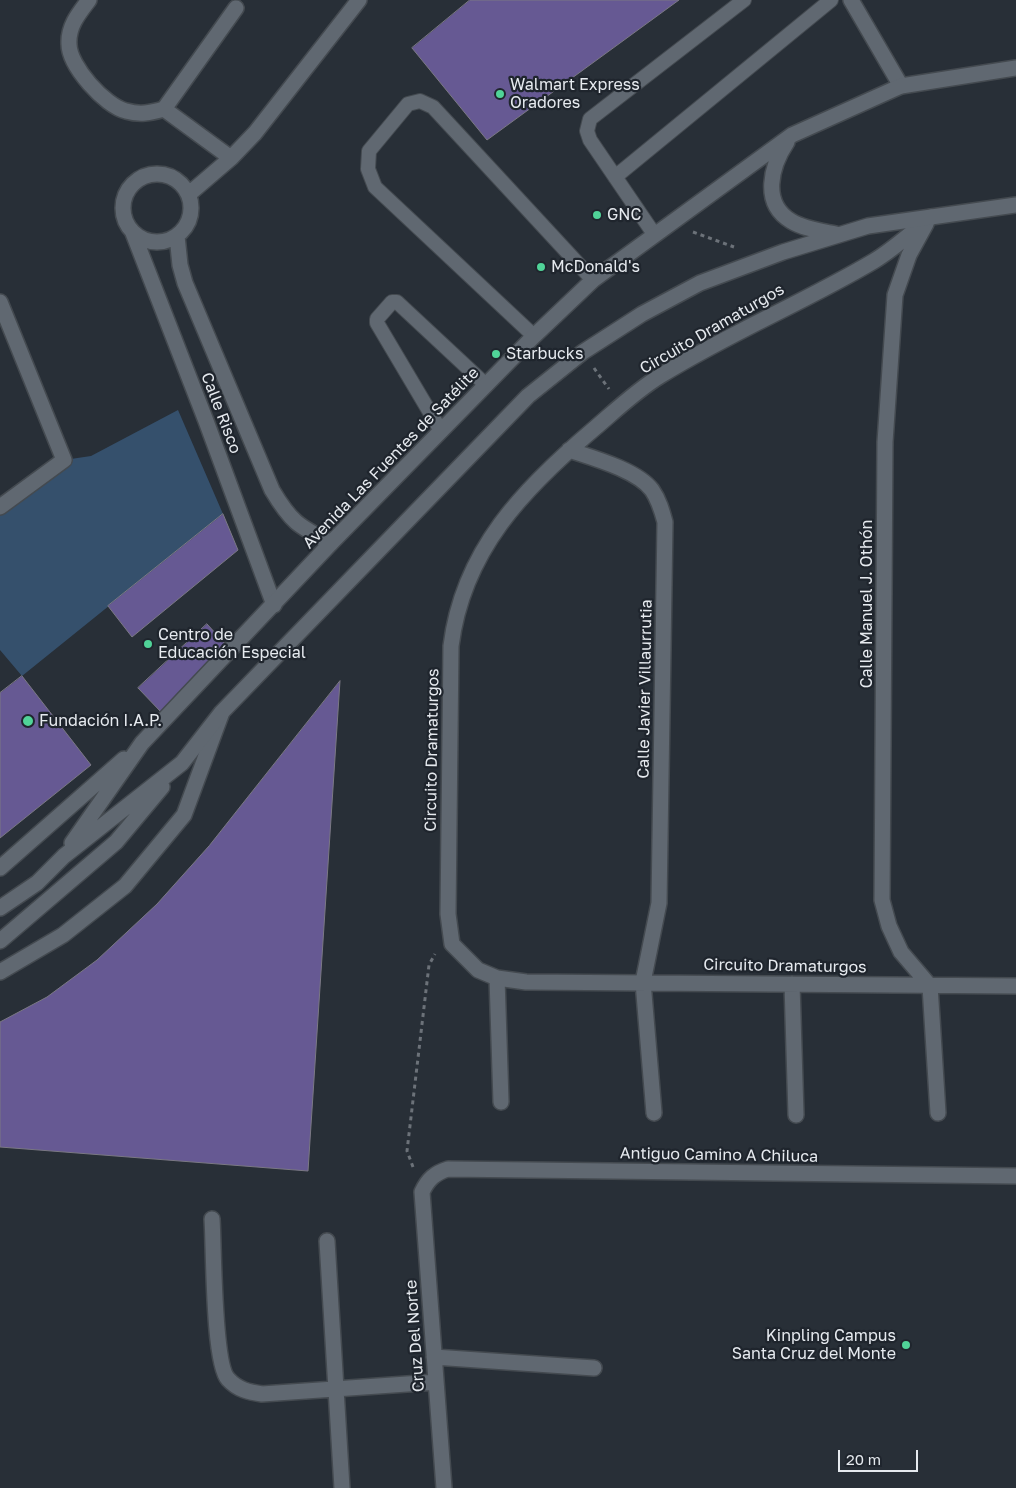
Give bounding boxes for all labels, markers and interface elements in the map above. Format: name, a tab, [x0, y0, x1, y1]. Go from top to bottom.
place label: Walmart Express Oradores	[510, 75, 640, 113]
marker: Walmart Express Oradores	[494, 88, 506, 100]
place label: GNC	[607, 205, 641, 225]
marker: GNC	[591, 209, 603, 221]
place label: McDonald's	[551, 257, 640, 277]
marker: McDonald's	[535, 261, 547, 273]
street label: Circuito Dramaturgos	[636, 280, 788, 378]
place label: Starbucks	[506, 344, 583, 364]
marker: Starbucks	[490, 348, 502, 360]
street label: Avenida Las Fuentes de Satélite	[299, 363, 483, 553]
street label: Calle Risco	[197, 370, 245, 456]
street label: Calle Manuel J. Othón	[857, 520, 877, 688]
street label: Calle Javier Villaurrutia	[634, 599, 656, 779]
place label: Centro de Educación Especial	[158, 625, 306, 663]
marker: Centro de Educación Especial	[142, 638, 154, 650]
street label: Circuito Dramaturgos	[421, 668, 443, 832]
place label: Fundación I.A.P.	[39, 711, 162, 731]
marker: Fundación I.A.P.	[21, 714, 35, 728]
street label: Circuito Dramaturgos	[703, 955, 867, 977]
street label: Antiguo Camino A Chiluca	[620, 1144, 818, 1166]
street label: Cruz Del Norte	[401, 1279, 429, 1393]
place label: Kinpling Campus Santa Cruz del Monte	[732, 1326, 896, 1364]
marker: Kinpling Campus Santa Cruz del Monte	[900, 1339, 912, 1351]
scale bar	[841, 1440, 921, 1472]
text: 20 m	[846, 1450, 881, 1468]

